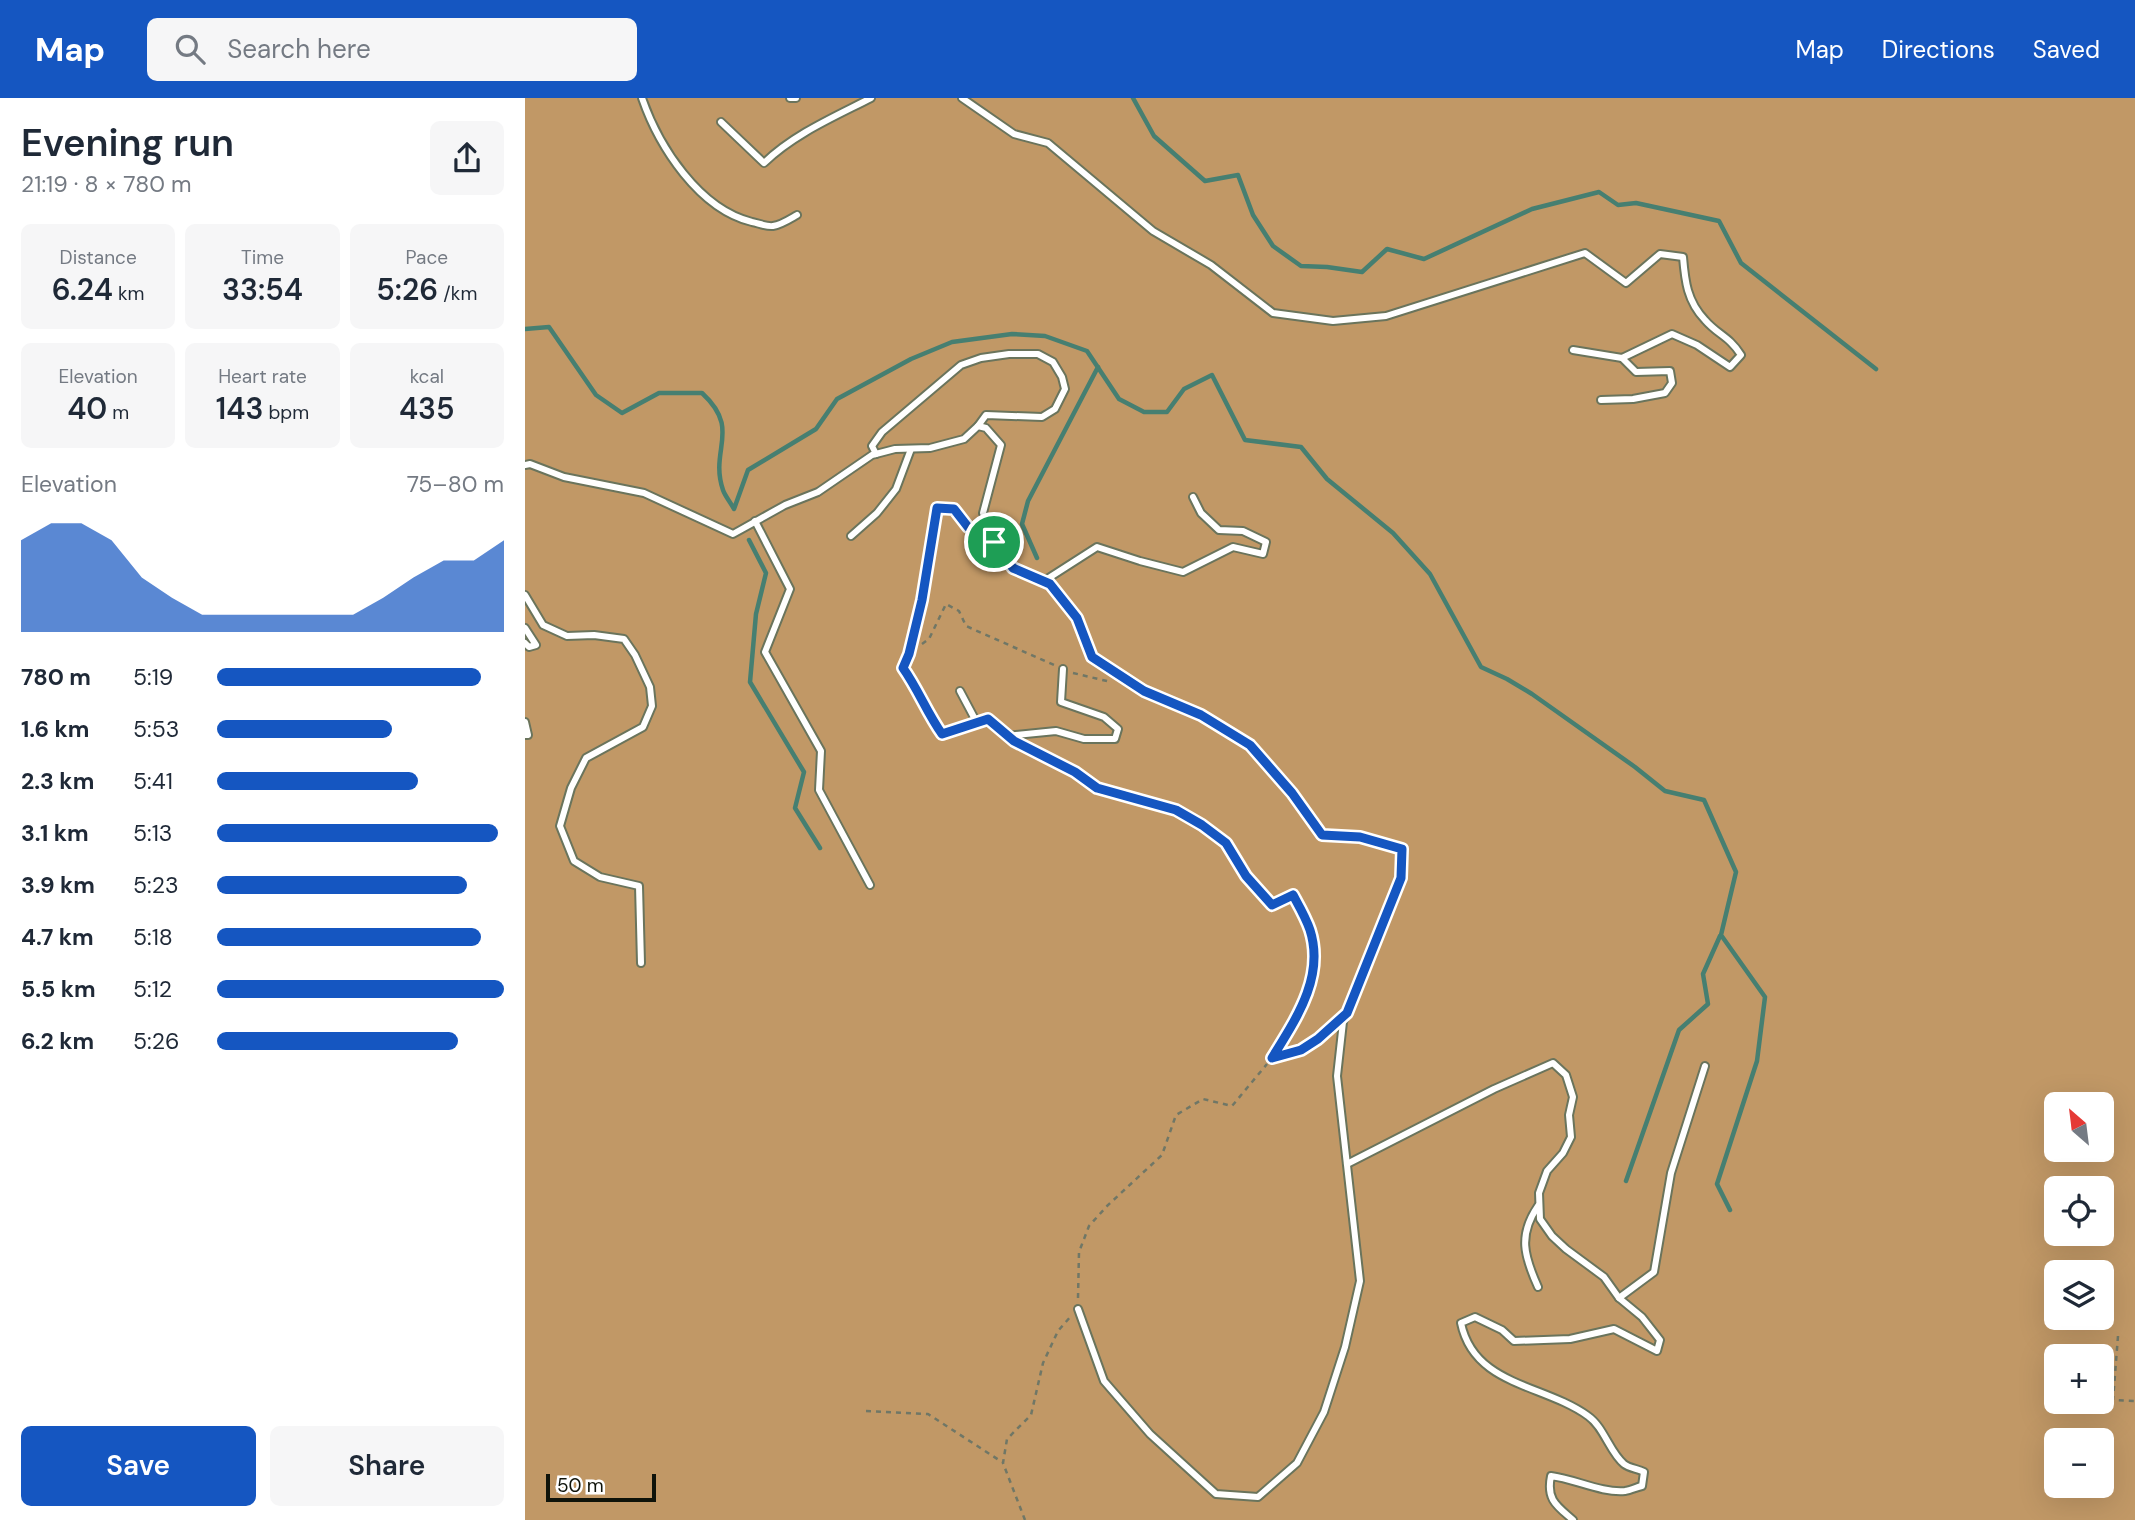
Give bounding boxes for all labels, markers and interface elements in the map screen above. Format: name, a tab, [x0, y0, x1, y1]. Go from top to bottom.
search box	[147, 18, 637, 81]
text: Map	[35, 28, 105, 71]
icon: search	[171, 30, 209, 68]
text: Search here	[227, 32, 371, 66]
text: Map	[1796, 34, 1844, 65]
text: Directions	[1882, 34, 1995, 65]
text: Saved	[2033, 34, 2100, 65]
text: Evening run	[21, 118, 234, 168]
button: share	[430, 121, 504, 195]
text: 21:19 · 8 × 780 m	[21, 169, 192, 199]
text: Distance	[60, 245, 137, 270]
text: Time	[241, 245, 284, 270]
text: Pace	[406, 245, 448, 270]
text: 6.24	[52, 270, 113, 309]
text: 33:54	[222, 270, 303, 309]
text: 5:26	[376, 270, 438, 309]
text: km	[113, 281, 145, 306]
text: /km	[438, 281, 477, 306]
text: Elevation	[59, 364, 138, 389]
text: Heart rate	[218, 364, 307, 389]
text: kcal	[410, 364, 444, 389]
text: 40	[67, 389, 107, 428]
text: 143	[216, 389, 263, 428]
text: 435	[399, 389, 455, 428]
text: m	[107, 400, 129, 425]
text: bpm	[263, 400, 309, 425]
text: Elevation	[21, 469, 117, 499]
text: 75–80 m	[407, 469, 504, 499]
pin	[964, 512, 1024, 572]
icon: arrive	[975, 523, 1013, 561]
text: 780 m	[21, 662, 91, 692]
text: 5:19	[133, 662, 173, 692]
text: 1.6 km	[21, 714, 89, 744]
text: 5:53	[133, 714, 179, 744]
text: 2.3 km	[21, 766, 94, 796]
text: 5:41	[133, 766, 173, 796]
text: 3.1 km	[21, 818, 89, 848]
text: 5:13	[133, 818, 172, 848]
text: 3.9 km	[21, 870, 95, 900]
text: 5:23	[133, 870, 179, 900]
text: 4.7 km	[21, 922, 94, 952]
text: 5:18	[133, 922, 173, 952]
text: 5.5 km	[21, 974, 96, 1004]
text: 5:12	[133, 974, 172, 1004]
text: 6.2 km	[21, 1026, 94, 1056]
text: 5:26	[133, 1026, 179, 1056]
north arrow	[2044, 1092, 2114, 1162]
map controls	[2044, 1092, 2114, 1498]
button: locate	[2044, 1176, 2114, 1246]
button: layers	[2044, 1260, 2114, 1330]
button: +	[2044, 1344, 2114, 1414]
button: Save	[21, 1426, 256, 1506]
button: Share	[270, 1426, 504, 1506]
button: −	[2044, 1428, 2114, 1498]
scale bar	[546, 1471, 656, 1503]
text: 50 m	[557, 1473, 604, 1498]

